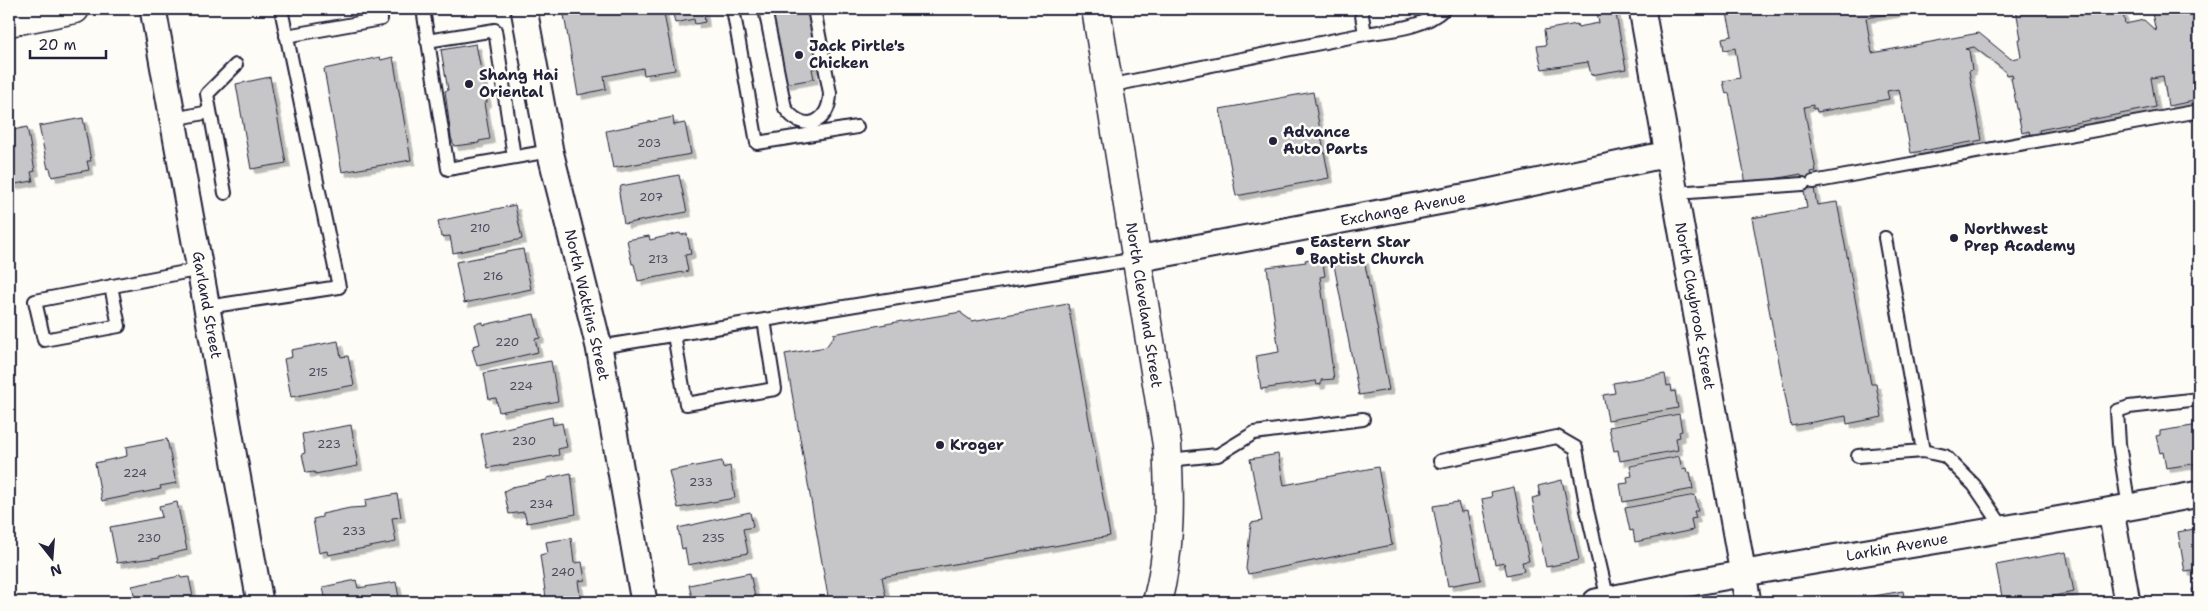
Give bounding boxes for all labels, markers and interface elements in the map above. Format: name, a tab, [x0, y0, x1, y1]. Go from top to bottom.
scale bar	[30, 28, 106, 60]
text: 20 m	[38, 35, 77, 55]
place label: Jack Pirtle's Chicken	[809, 36, 905, 73]
marker: Jack Pirtle's Chicken	[793, 49, 805, 61]
place label: Shang Hai Oriental	[479, 65, 558, 102]
marker: Shang Hai Oriental	[463, 78, 475, 90]
place label: Advance Auto Parts	[1283, 122, 1368, 159]
house number: 203	[637, 135, 661, 151]
marker: Advance Auto Parts	[1267, 135, 1279, 147]
street label: Exchange Avenue	[1339, 187, 1467, 231]
house number: 207	[639, 189, 663, 205]
place label: Northwest Prep Academy	[1964, 219, 2076, 256]
house number: 210	[470, 220, 490, 236]
street label: North Cleveland Street	[1121, 221, 1167, 389]
street label: North Claybrook Street	[1670, 221, 1720, 391]
street label: North Watkins Street	[560, 227, 614, 383]
place label: Eastern Star Baptist Church	[1310, 232, 1424, 269]
marker: Northwest Prep Academy	[1948, 232, 1960, 244]
marker: Eastern Star Baptist Church	[1294, 245, 1306, 257]
street label: Garland Street	[188, 250, 226, 360]
house number: 213	[648, 251, 668, 267]
house number: 216	[483, 268, 503, 284]
house number: 220	[495, 334, 519, 350]
house number: 215	[308, 364, 328, 380]
house number: 224	[509, 378, 533, 394]
house number: 230	[512, 433, 536, 449]
place label: Kroger	[950, 435, 1004, 455]
house number: 223	[317, 436, 341, 452]
marker: Kroger	[934, 439, 946, 451]
house number: 224	[123, 465, 147, 481]
house number: 233	[689, 474, 713, 490]
house number: 234	[529, 496, 553, 512]
house number: 233	[342, 523, 366, 539]
street label: Larkin Avenue	[1844, 528, 1950, 566]
house number: 230	[137, 530, 161, 546]
house number: 235	[701, 530, 725, 546]
north arrow	[28, 534, 78, 584]
text: N	[48, 560, 64, 581]
house number: 240	[551, 564, 575, 580]

